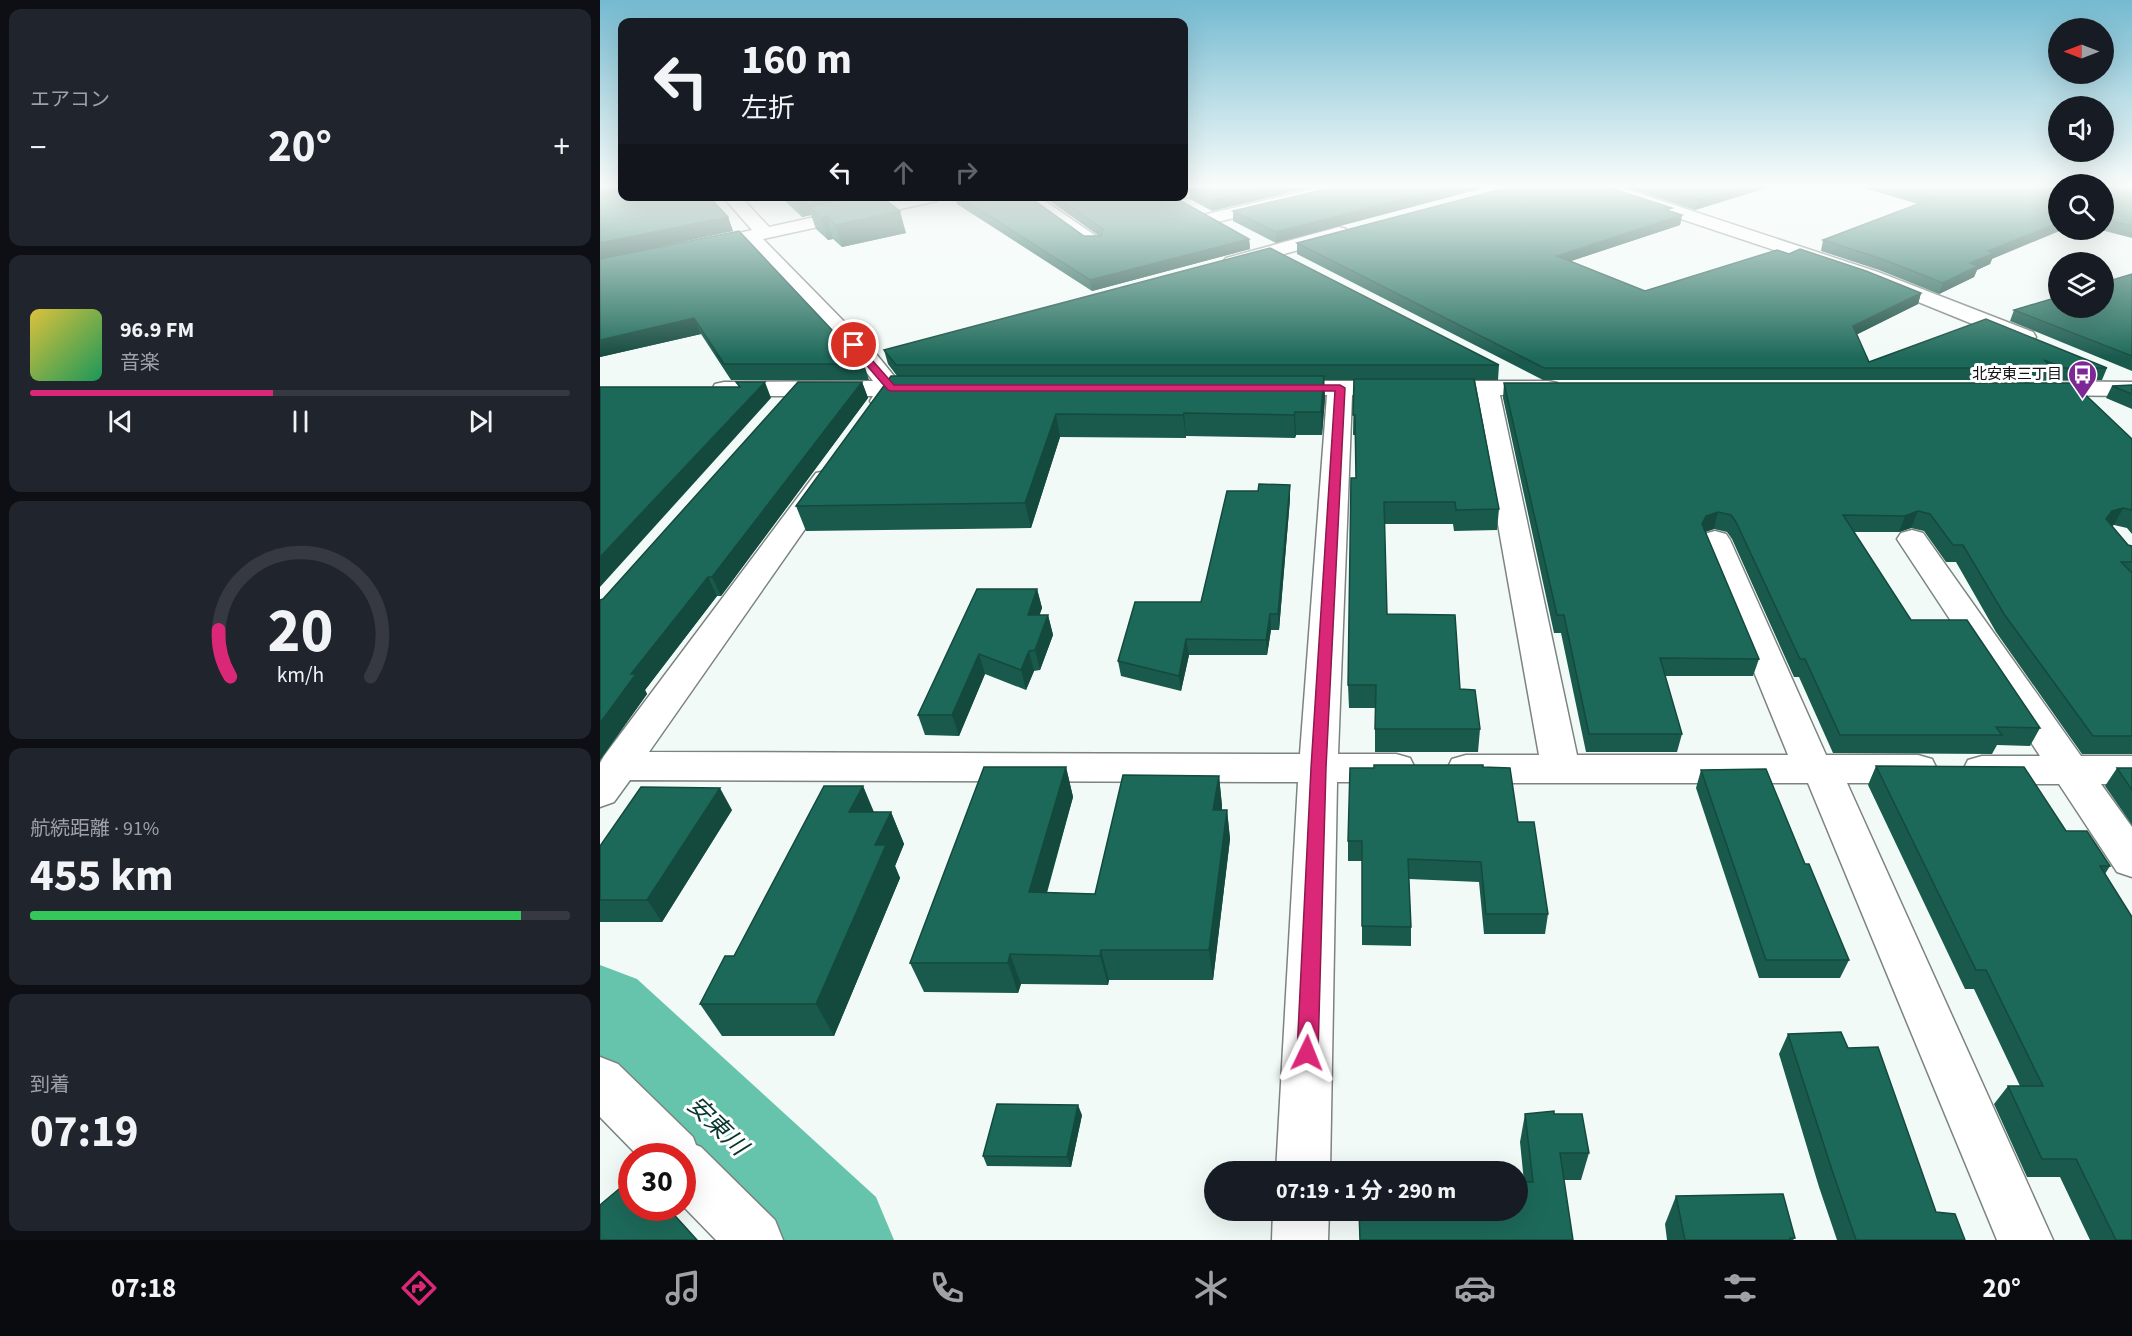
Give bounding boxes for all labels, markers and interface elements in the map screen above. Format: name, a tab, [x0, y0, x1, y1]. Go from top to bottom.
north arrow	[2048, 18, 2114, 84]
map controls	[2048, 18, 2114, 318]
text: 160 m	[741, 30, 852, 90]
icon: left	[642, 42, 720, 120]
text: エアコン	[30, 86, 110, 114]
text: 左折	[741, 89, 795, 128]
button: sound	[2048, 96, 2114, 162]
text: 20°	[268, 115, 332, 179]
text: −	[30, 124, 46, 171]
text: +	[554, 124, 570, 171]
icon: left	[824, 156, 857, 189]
icon: ahead	[887, 156, 920, 189]
icon: right	[950, 156, 983, 189]
button: search	[2048, 174, 2114, 240]
button: layers	[2048, 252, 2114, 318]
text: 96.9 FM	[120, 314, 194, 346]
pin	[828, 319, 879, 370]
icon: arrive	[837, 328, 870, 361]
text: 音楽	[120, 349, 160, 377]
bus stop icon: 北安東三丁目	[2067, 358, 2099, 400]
place label: 北安東三丁目	[1972, 364, 2062, 385]
icon: previous	[104, 405, 137, 438]
icon: pause	[284, 405, 317, 438]
icon: next	[464, 405, 497, 438]
text: 20	[267, 587, 333, 676]
text: km/h	[276, 660, 324, 691]
text: 航続距離 · 91%	[30, 815, 159, 843]
text: 455 km	[30, 844, 174, 908]
position arrow	[1275, 1021, 1339, 1085]
text: 到着	[30, 1071, 70, 1099]
water label: 安東川	[679, 1088, 757, 1166]
text: 07:19	[30, 1100, 139, 1164]
speed limit sign: 30	[618, 1143, 696, 1221]
text: 07:19 · 1 分 · 290 m	[1276, 1175, 1456, 1207]
icon: directions	[398, 1267, 440, 1309]
icon: music	[662, 1267, 704, 1309]
icon: phone	[926, 1267, 968, 1309]
icon: climate	[1190, 1267, 1232, 1309]
icon: car	[1454, 1267, 1496, 1309]
icon: filters	[1719, 1267, 1761, 1309]
text: 07:18	[111, 1269, 176, 1308]
text: 20°	[1983, 1269, 2021, 1308]

